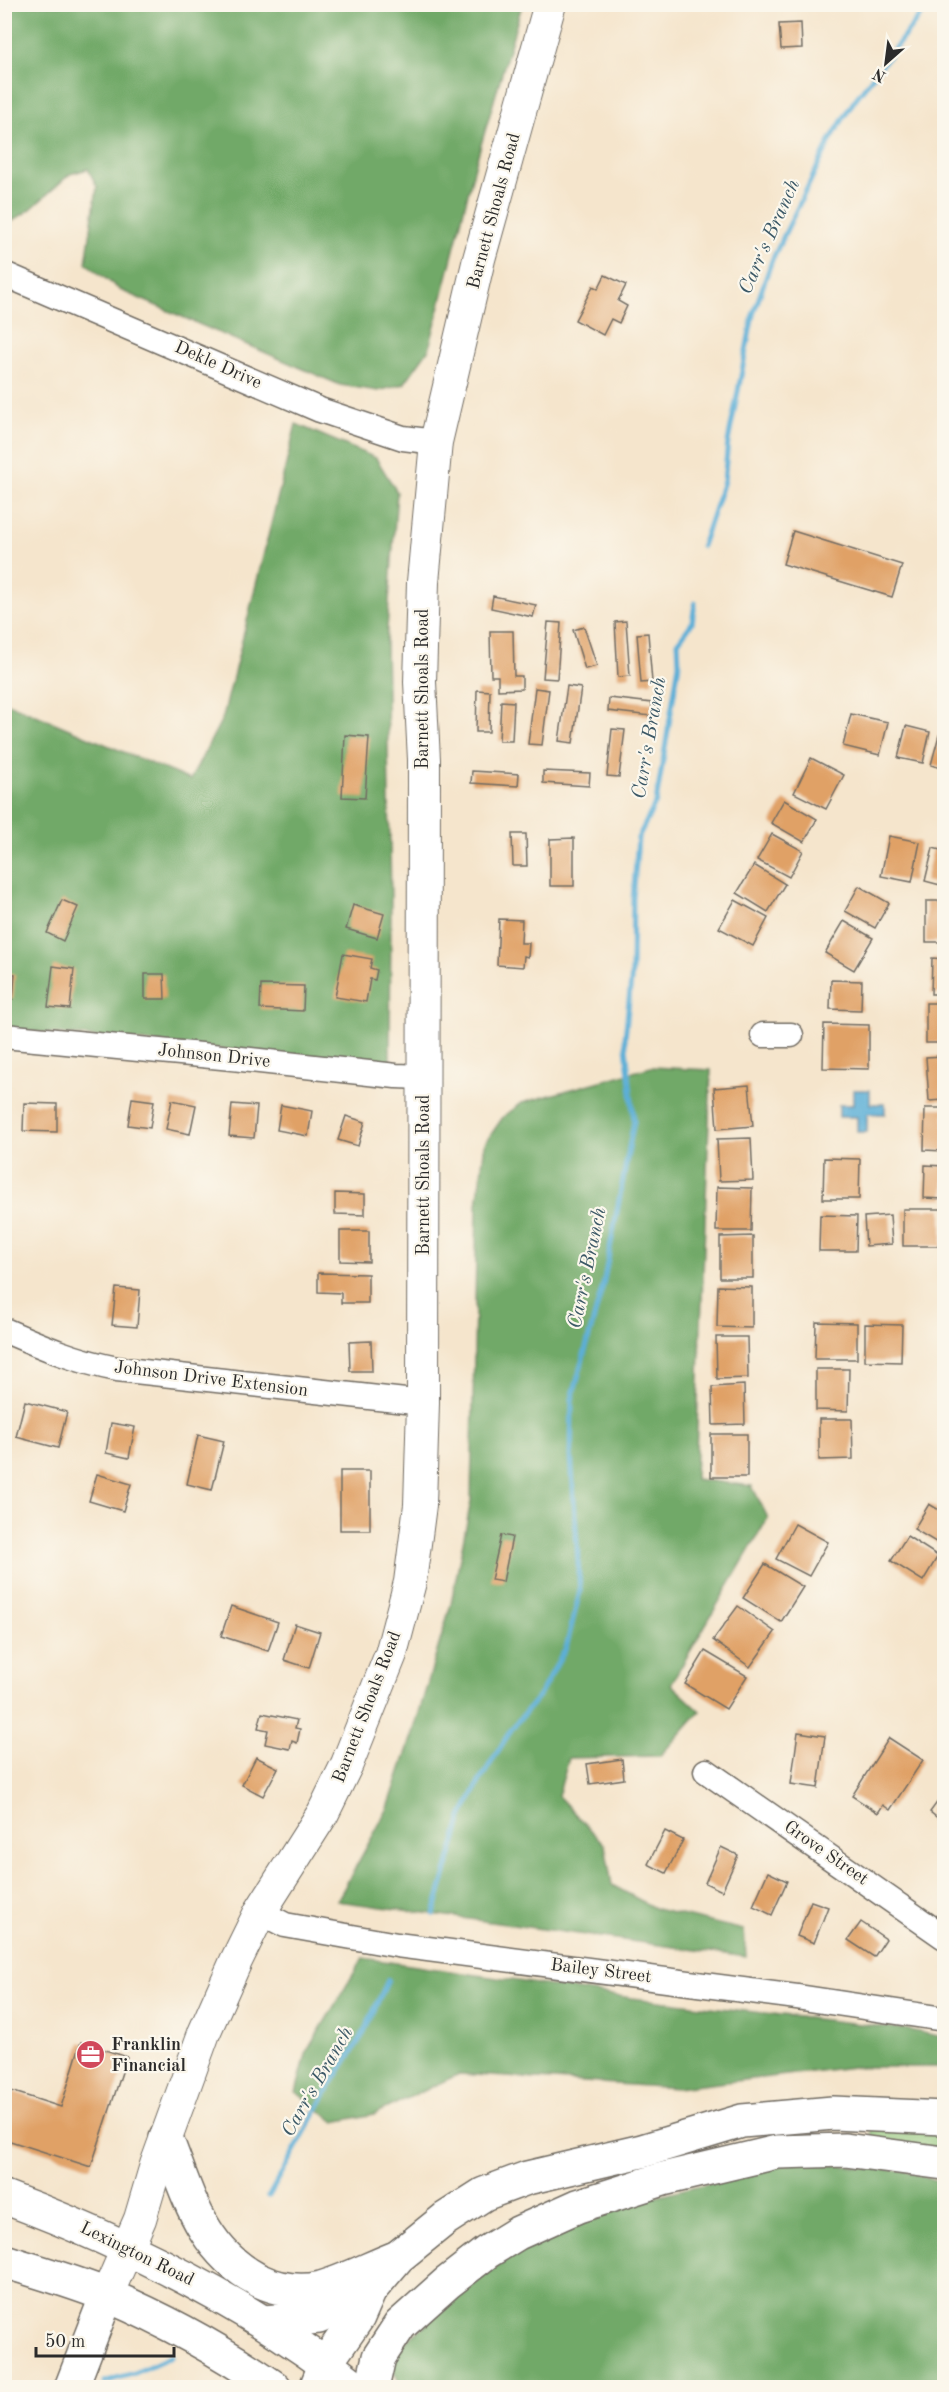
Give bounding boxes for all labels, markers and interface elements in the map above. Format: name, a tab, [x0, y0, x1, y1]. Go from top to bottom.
north arrow	[856, 33, 916, 93]
text: N	[870, 64, 889, 84]
street label: Barnett Shoals Road	[464, 131, 524, 291]
water label: Carr's Branch	[736, 177, 804, 297]
street label: Dekle Drive	[172, 338, 264, 392]
street label: Barnett Shoals Road	[414, 609, 432, 769]
water label: Carr's Branch	[629, 675, 671, 801]
street label: Johnson Drive	[157, 1041, 271, 1071]
street label: Barnett Shoals Road	[415, 1095, 433, 1255]
water label: Carr's Branch	[565, 1206, 611, 1330]
street label: Johnson Drive Extension	[113, 1358, 309, 1400]
street label: Barnett Shoals Road	[330, 1629, 404, 1785]
street label: Grove Street	[781, 1817, 871, 1889]
street label: Bailey Street	[549, 1956, 653, 1986]
water label: Carr's Branch	[278, 2024, 358, 2140]
place label: Franklin Financial	[111, 2036, 186, 2075]
office icon: Franklin Financial	[74, 2039, 106, 2071]
street label: Lexington Road	[77, 2219, 197, 2289]
scale bar	[36, 2320, 174, 2358]
text: 50 m	[45, 2333, 85, 2351]

